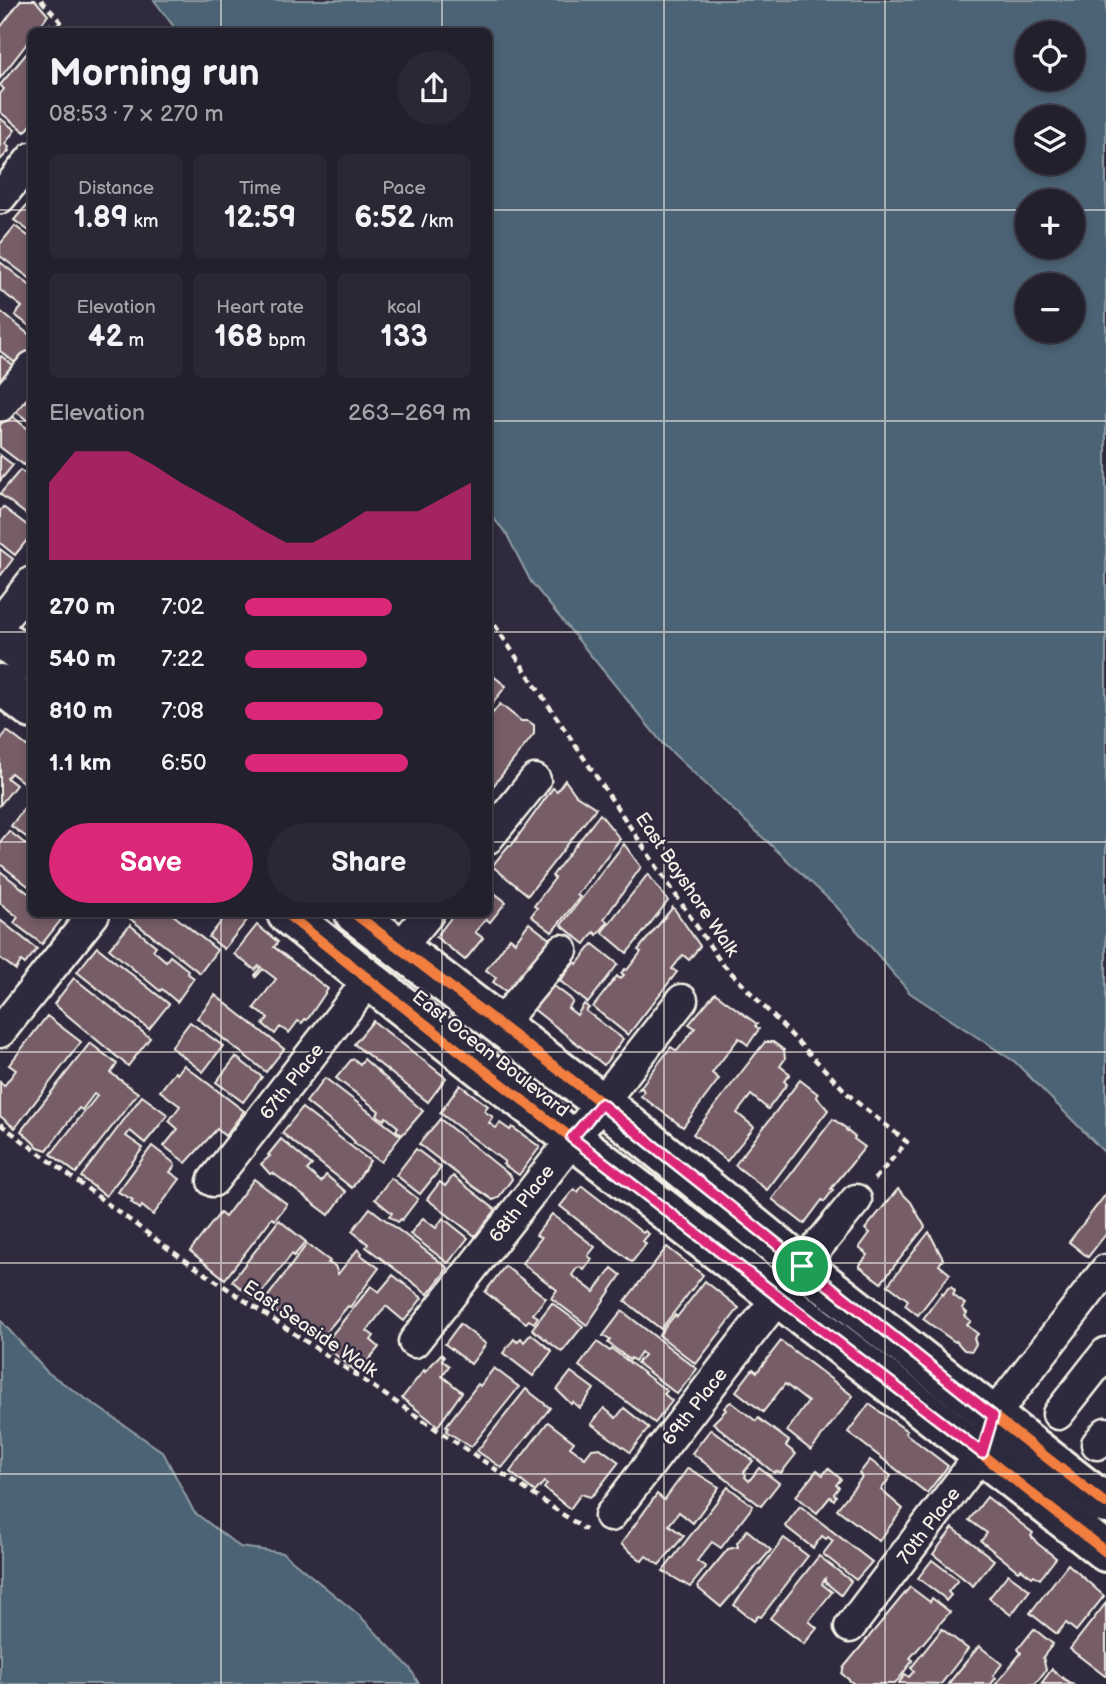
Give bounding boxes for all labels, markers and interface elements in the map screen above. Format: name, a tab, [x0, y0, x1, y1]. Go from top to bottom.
map controls	[1015, 21, 1085, 343]
button: locate	[1015, 21, 1085, 91]
text: Morning run	[49, 51, 260, 96]
button: share	[397, 51, 471, 125]
text: 08:53 · 7 × 270 m	[49, 100, 224, 128]
button: layers	[1015, 105, 1085, 175]
text: Distance	[78, 177, 154, 200]
text: Time	[239, 177, 281, 200]
text: Pace	[382, 177, 426, 200]
button: +	[1015, 189, 1085, 259]
text: 1.89	[74, 200, 128, 236]
text: 12:59	[224, 200, 296, 236]
text: 6:52	[354, 200, 415, 236]
text: km	[128, 210, 159, 233]
text: /km	[415, 210, 454, 233]
button: −	[1015, 273, 1085, 343]
text: Elevation	[76, 296, 156, 319]
text: Heart rate	[216, 296, 304, 319]
text: kcal	[387, 296, 421, 319]
text: 42	[88, 319, 123, 355]
text: 168	[214, 319, 263, 355]
text: 133	[380, 319, 428, 355]
text: m	[123, 329, 144, 352]
text: bpm	[263, 329, 306, 352]
text: Elevation	[49, 399, 145, 427]
text: 263–269 m	[348, 399, 471, 427]
text: 270 m	[49, 593, 115, 621]
text: 7:02	[161, 593, 204, 621]
text: 540 m	[49, 645, 116, 673]
text: 7:22	[161, 645, 204, 673]
text: 810 m	[49, 697, 113, 725]
text: 7:08	[161, 697, 204, 725]
text: 1.1 km	[49, 749, 111, 777]
text: 6:50	[161, 749, 206, 777]
street label: East Bayshore Walk	[630, 808, 744, 962]
button: Save	[49, 823, 253, 903]
button: Share	[267, 823, 471, 903]
street label: East Ocean Boulevard	[407, 986, 573, 1122]
street label: 67th Place	[255, 1039, 329, 1125]
street label: 68th Place	[485, 1160, 560, 1247]
pin	[772, 1236, 832, 1296]
icon: arrive	[783, 1247, 821, 1285]
street label: East Seaside Walk	[238, 1276, 383, 1383]
street label: 69th Place	[658, 1363, 733, 1450]
street label: 70th Place	[893, 1483, 966, 1569]

